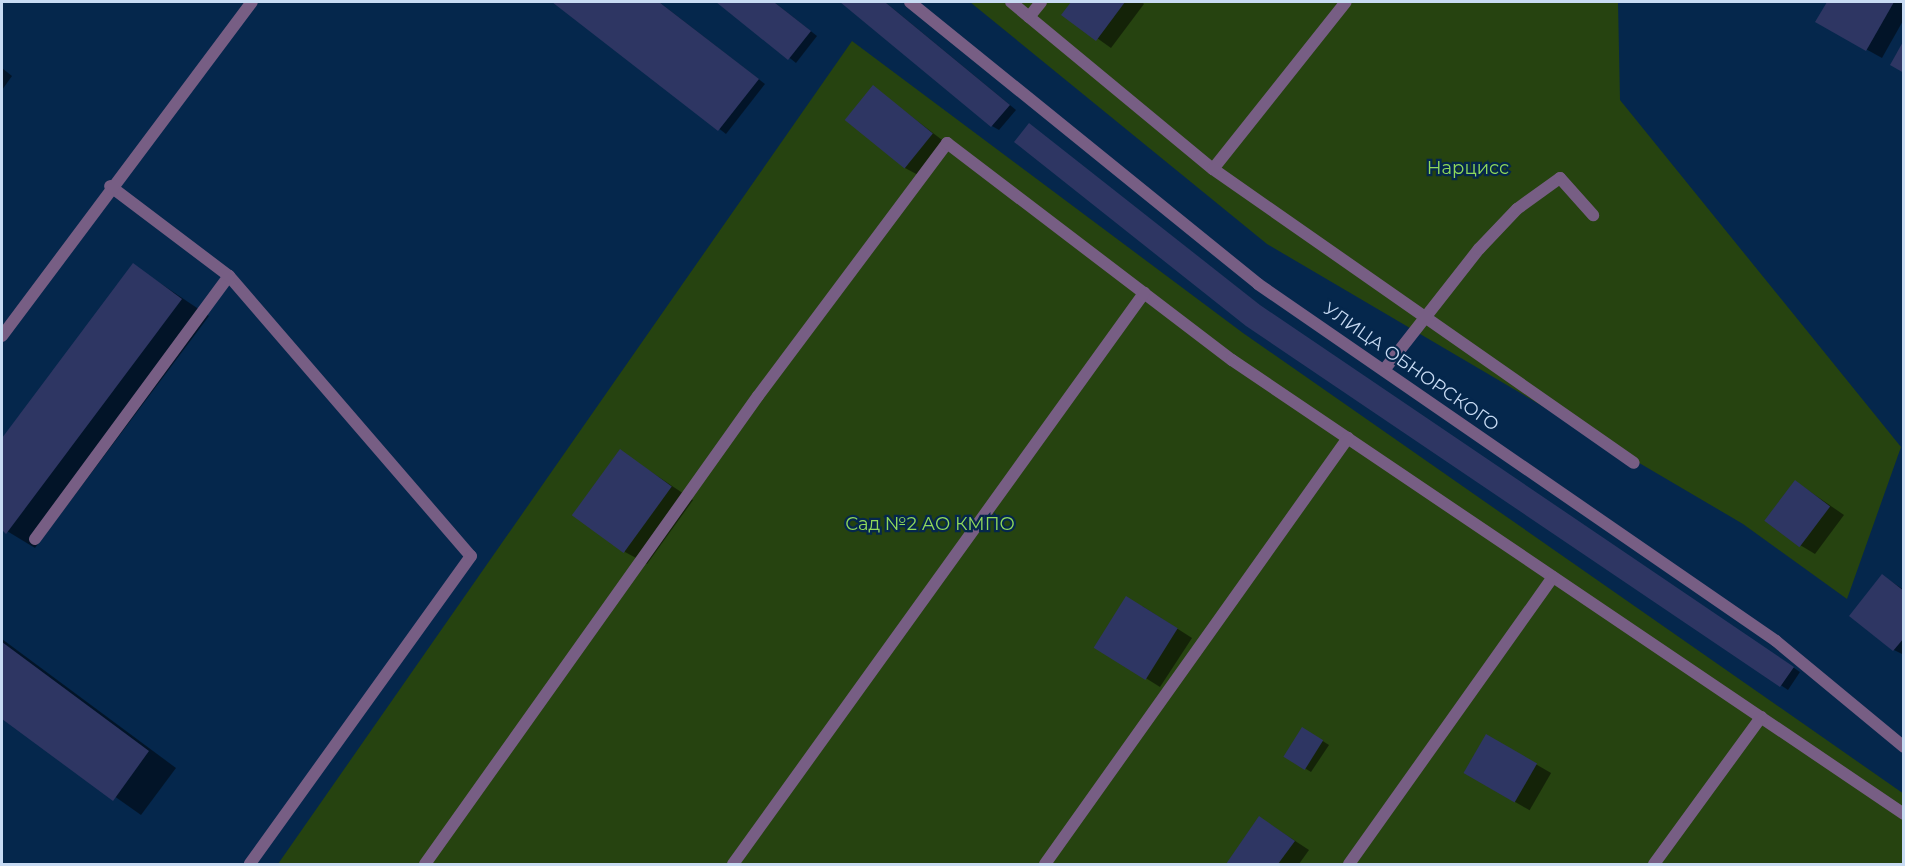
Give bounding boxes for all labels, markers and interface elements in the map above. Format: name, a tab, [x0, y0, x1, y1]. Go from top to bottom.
park label: Нарцисс	[1427, 157, 1509, 179]
street label: УЛИЦА ОБНОРСКОГО	[1319, 298, 1503, 436]
park label: Сад №2 АО КМПО	[845, 513, 1015, 535]

